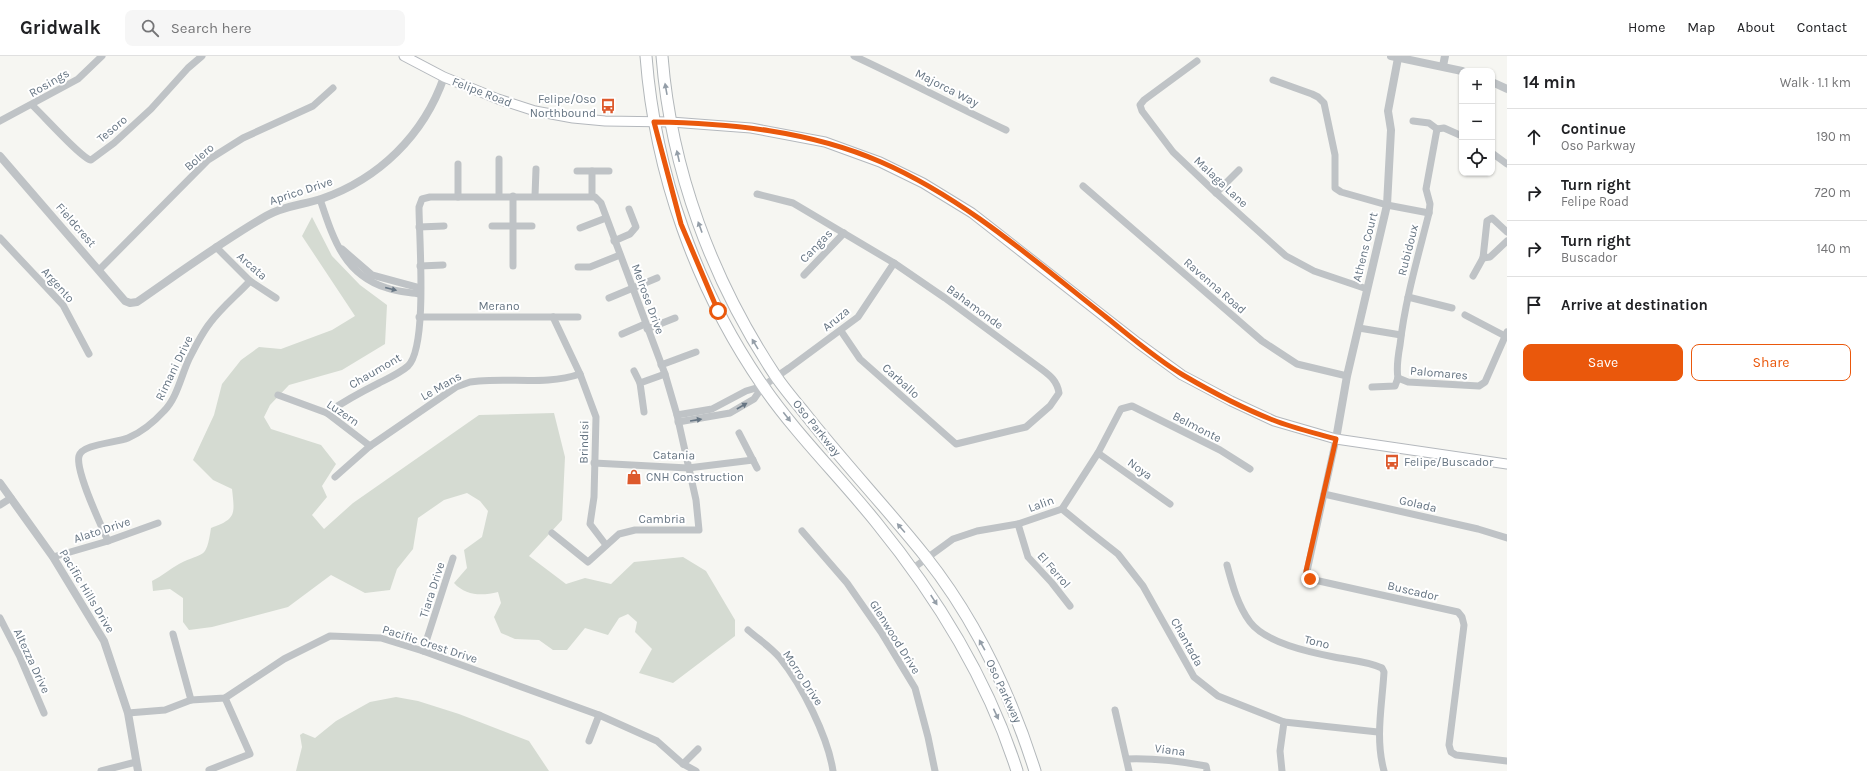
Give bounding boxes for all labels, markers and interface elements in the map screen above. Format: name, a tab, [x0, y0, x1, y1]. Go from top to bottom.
search box	[125, 10, 405, 46]
text: Gridwalk	[20, 17, 101, 39]
icon: search	[139, 17, 161, 39]
text: Search here	[171, 19, 251, 37]
text: Home	[1628, 19, 1665, 36]
text: Map	[1687, 19, 1715, 36]
text: About	[1737, 19, 1775, 36]
text: Contact	[1797, 19, 1847, 36]
street label: Rosings	[26, 66, 72, 100]
street label: Majorca Way	[913, 66, 982, 110]
map controls	[1459, 68, 1495, 176]
button: +	[1459, 68, 1495, 104]
text: 14 min	[1523, 72, 1576, 92]
street label: Felipe Road	[450, 74, 514, 110]
text: Walk · 1.1 km	[1780, 75, 1851, 90]
one-way arrow	[662, 83, 668, 95]
place label: Felipe/Oso Northbound	[530, 92, 596, 120]
bus stop icon: Felipe/Oso Northbound	[599, 97, 617, 115]
button: −	[1459, 104, 1495, 140]
street label: Tesoro	[94, 112, 130, 146]
text: Continue	[1561, 120, 1626, 138]
icon: ahead	[1523, 126, 1545, 148]
text: 190 m	[1816, 129, 1851, 144]
text: Oso Parkway	[1561, 138, 1635, 153]
street label: Bolero	[181, 140, 217, 174]
button: locate	[1459, 140, 1495, 176]
one-way arrow	[675, 149, 681, 162]
street label: Malaga Lane	[1191, 153, 1251, 211]
street label: Aprico Drive	[268, 174, 334, 208]
text: Turn right	[1561, 176, 1631, 194]
icon: right	[1523, 182, 1545, 204]
text: 720 m	[1814, 185, 1851, 200]
text: Felipe Road	[1561, 194, 1629, 209]
street label: Fieldcrest	[53, 200, 99, 250]
street label: Athens Court	[1350, 210, 1381, 283]
one-way arrow	[696, 220, 702, 232]
street label: Rubidoux	[1395, 223, 1421, 277]
street label: Cangas	[797, 226, 835, 266]
text: Turn right	[1561, 232, 1631, 250]
icon: right	[1523, 238, 1545, 260]
text: 140 m	[1816, 241, 1851, 256]
street label: Arcata	[234, 249, 270, 283]
text: Buscador	[1561, 250, 1617, 265]
street label: Ravenna Road	[1181, 255, 1249, 317]
street label: Melrose Drive	[629, 262, 667, 336]
street label: Argento	[39, 265, 77, 305]
street label: Bahamonde	[944, 282, 1006, 332]
one-way arrow	[385, 286, 397, 292]
icon: arrive	[1523, 294, 1545, 316]
text: Arrive at destination	[1561, 296, 1708, 314]
street label: Merano	[478, 299, 520, 313]
route start	[709, 302, 727, 320]
street label: Aruza	[820, 304, 852, 334]
street label: Rimani Drive	[152, 333, 196, 403]
one-way arrow	[752, 338, 759, 350]
button: Save	[1523, 344, 1683, 381]
button: Share	[1691, 344, 1851, 381]
street label: Chaumont	[346, 350, 404, 392]
street label: Carballo	[879, 361, 923, 401]
street label: Palomares	[1410, 364, 1468, 382]
street label: Le Mans	[418, 369, 464, 403]
street label: Luzern	[324, 397, 362, 429]
street label: Oso Parkway	[790, 397, 844, 459]
one-way arrow	[736, 402, 748, 409]
street label: Belmonte	[1170, 409, 1224, 445]
one-way arrow	[782, 412, 791, 423]
one-way arrow	[690, 416, 702, 422]
street label: Brindisi	[577, 420, 591, 464]
street label: Catania	[653, 448, 695, 462]
bus stop icon: Felipe/Buscador	[1383, 453, 1401, 471]
street label: Noya	[1125, 455, 1155, 483]
place label: Felipe/Buscador	[1404, 455, 1494, 469]
shop icon: CNH Construction	[625, 468, 643, 486]
place label: CNH Construction	[646, 470, 744, 484]
street label: Lalin	[1026, 493, 1056, 515]
street label: Golada	[1398, 493, 1438, 515]
street label: Cambria	[639, 512, 685, 526]
street label: Alato Drive	[72, 514, 132, 546]
one-way arrow	[897, 522, 906, 533]
street label: Pacific Hills Drive	[56, 547, 118, 635]
street label: El Ferrol	[1034, 549, 1074, 591]
street label: Tiara Drive	[416, 560, 448, 620]
route end	[1301, 570, 1319, 588]
street label: Buscador	[1386, 578, 1440, 604]
one-way arrow	[931, 594, 938, 606]
street label: Glenwood Drive	[867, 598, 923, 676]
street label: Chantada	[1168, 615, 1206, 669]
street label: Pacific Crest Drive	[381, 622, 479, 666]
street label: Altezza Drive	[11, 626, 53, 696]
street label: Tono	[1303, 632, 1331, 652]
one-way arrow	[979, 639, 985, 651]
street label: Morro Drive	[780, 648, 826, 708]
street label: Oso Parkway	[983, 657, 1025, 725]
one-way arrow	[993, 709, 999, 720]
street label: Viana	[1154, 741, 1186, 759]

